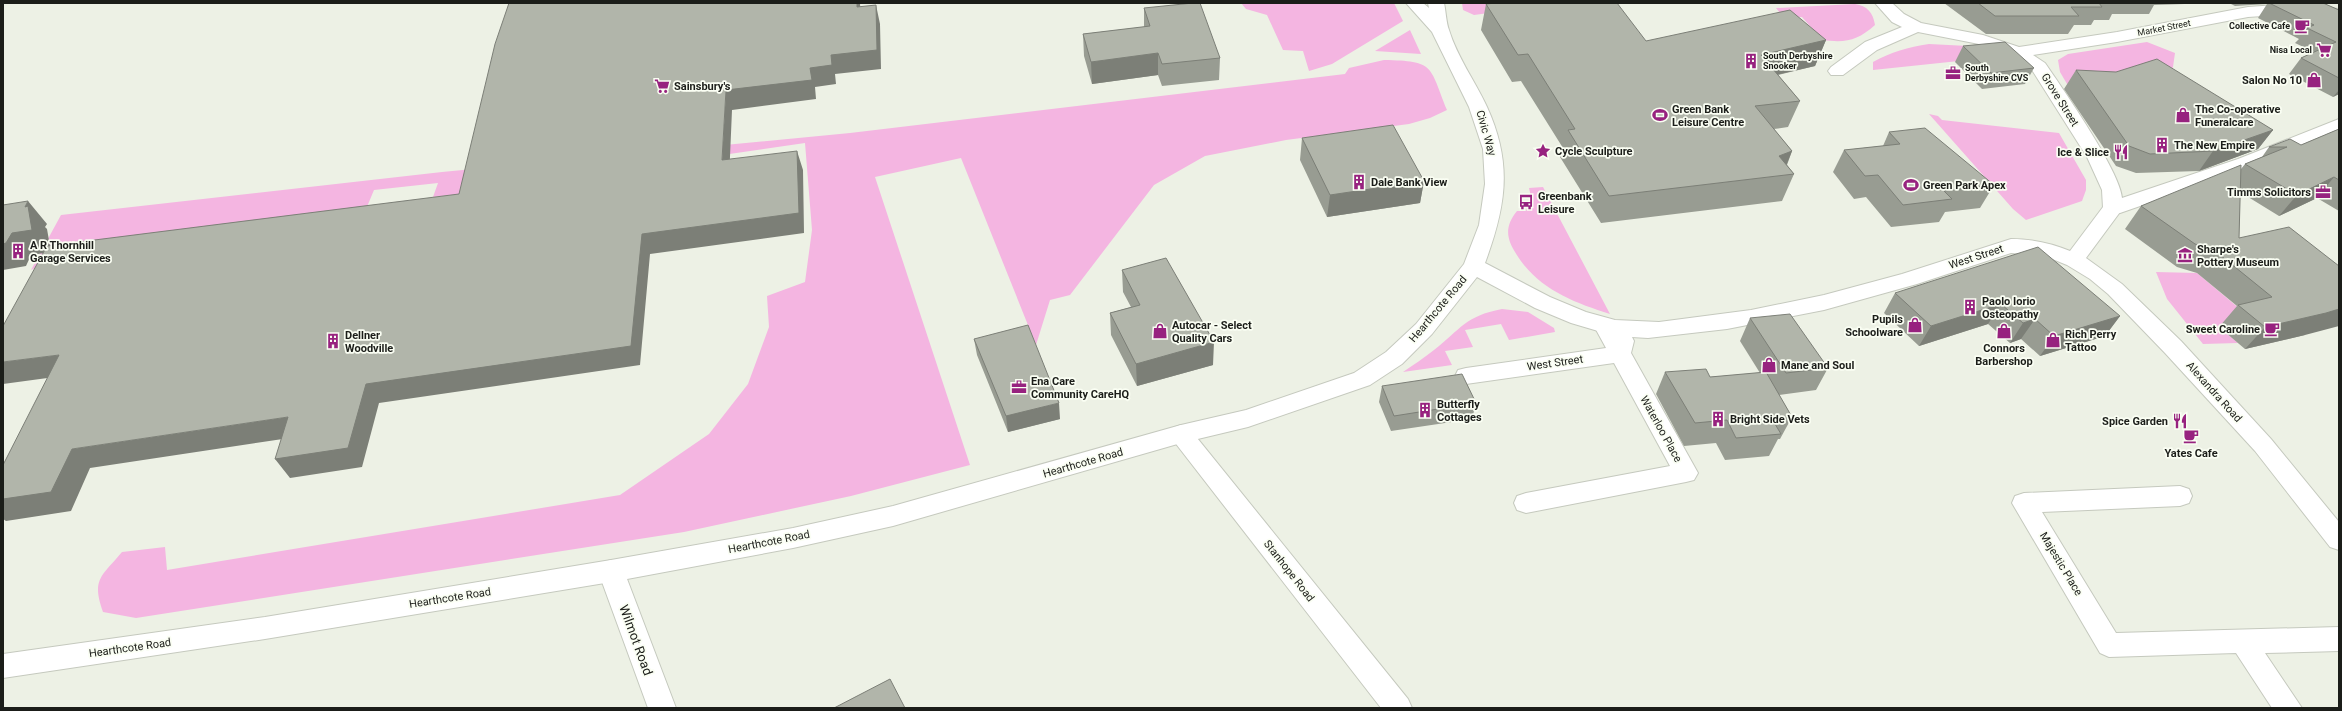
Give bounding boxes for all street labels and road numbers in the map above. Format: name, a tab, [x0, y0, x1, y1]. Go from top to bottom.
street label: Market Street	[2137, 18, 2191, 38]
street label: Grove Street	[2039, 71, 2082, 129]
street label: Civic Way	[1473, 109, 1499, 158]
street label: West Street	[1947, 242, 2005, 272]
street label: Hearthcote Road	[1406, 273, 1470, 345]
street label: West Street	[1526, 353, 1584, 373]
street label: Alexandra Road	[2183, 359, 2245, 425]
street label: Waterloo Place	[1637, 394, 1685, 465]
street label: Hearthcote Road	[1041, 445, 1125, 481]
street label: Hearthcote Road	[727, 528, 811, 556]
street label: Majestic Place	[2037, 530, 2085, 598]
street label: Stanhope Road	[1261, 538, 1317, 604]
street label: Hearthcote Road	[408, 585, 492, 611]
street label: Wilmot Road	[616, 603, 656, 677]
street label: Hearthcote Road	[88, 636, 172, 660]

